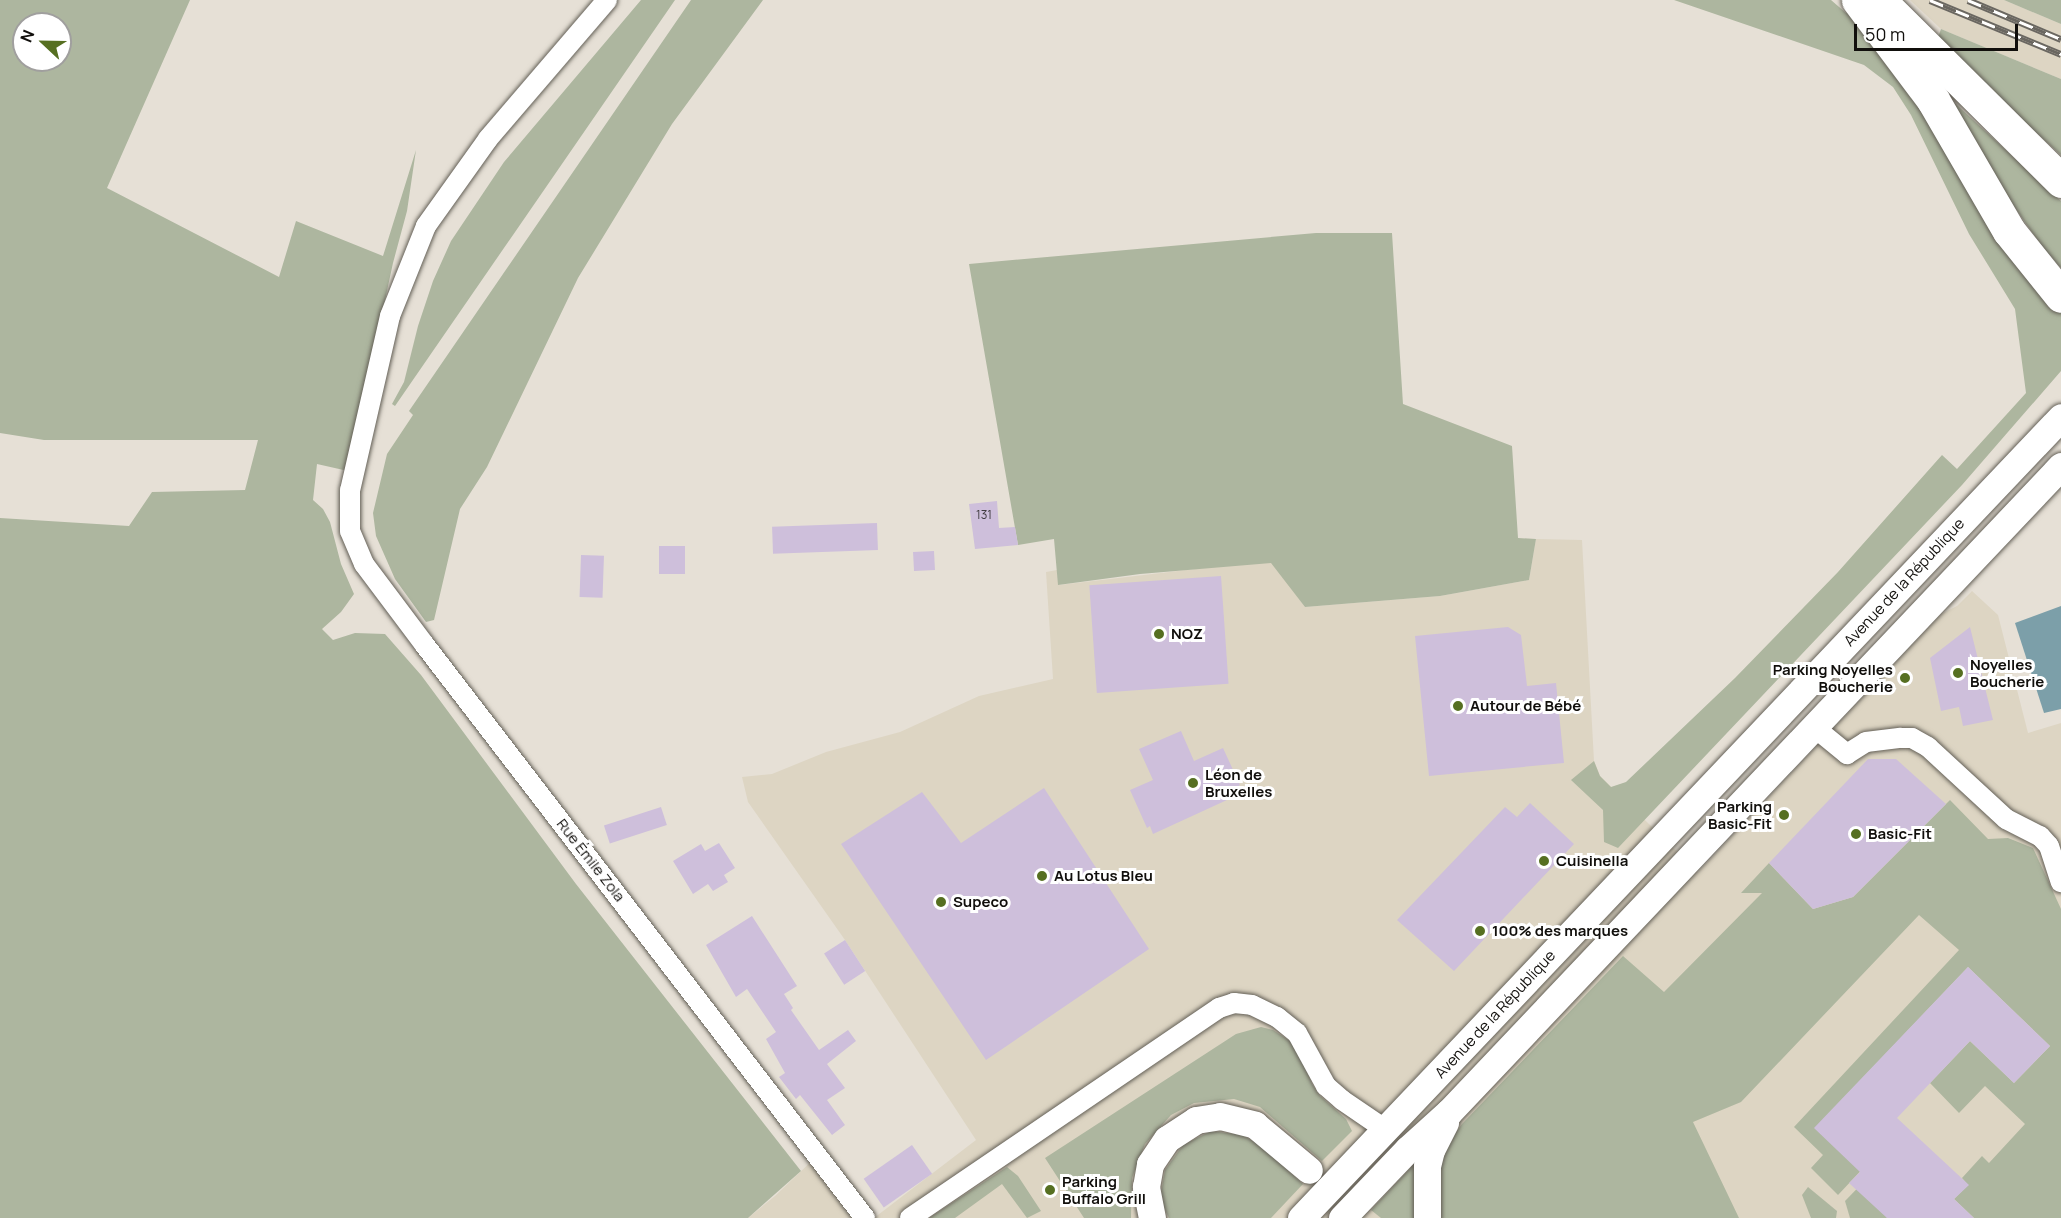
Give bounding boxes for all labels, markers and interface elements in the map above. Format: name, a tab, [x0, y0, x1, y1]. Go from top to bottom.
north arrow	[12, 12, 72, 72]
scale bar	[1857, 12, 2020, 50]
text: 50 m	[1865, 22, 1905, 46]
text: N	[15, 27, 40, 45]
house number: 131	[976, 508, 992, 522]
street label: Avenue de la République	[1840, 514, 1968, 650]
place label: NOZ	[1171, 625, 1203, 643]
marker: NOZ	[1152, 627, 1166, 641]
place label: Noyelles Boucherie	[1970, 655, 2044, 690]
place label: Parking Noyelles Boucherie	[1773, 660, 1893, 695]
marker: Noyelles Boucherie	[1951, 666, 1965, 680]
marker: Parking Noyelles Boucherie	[1898, 671, 1912, 685]
place label: Autour de Bébé	[1470, 697, 1581, 715]
marker: Autour de Bébé	[1451, 699, 1465, 713]
place label: Léon de Bruxelles	[1205, 765, 1272, 800]
marker: Léon de Bruxelles	[1186, 776, 1200, 790]
place label: Parking Basic-Fit	[1708, 797, 1772, 832]
marker: Parking Basic-Fit	[1777, 808, 1791, 822]
street label: Rue Émile Zola	[553, 815, 629, 905]
place label: Basic-Fit	[1868, 825, 1932, 843]
marker: Basic-Fit	[1849, 827, 1863, 841]
place label: Cuisinella	[1556, 852, 1628, 870]
marker: Cuisinella	[1537, 854, 1551, 868]
place label: Au Lotus Bleu	[1054, 867, 1153, 885]
marker: Au Lotus Bleu	[1035, 869, 1049, 883]
place label: Supeco	[953, 893, 1008, 911]
marker: Supeco	[934, 895, 948, 909]
place label: 100% des marques	[1492, 922, 1628, 940]
marker: 100% des marques	[1473, 924, 1487, 938]
street label: Avenue de la République	[1431, 946, 1559, 1082]
place label: Parking Buffalo Grill	[1062, 1172, 1146, 1207]
marker: Parking Buffalo Grill	[1043, 1183, 1057, 1197]

